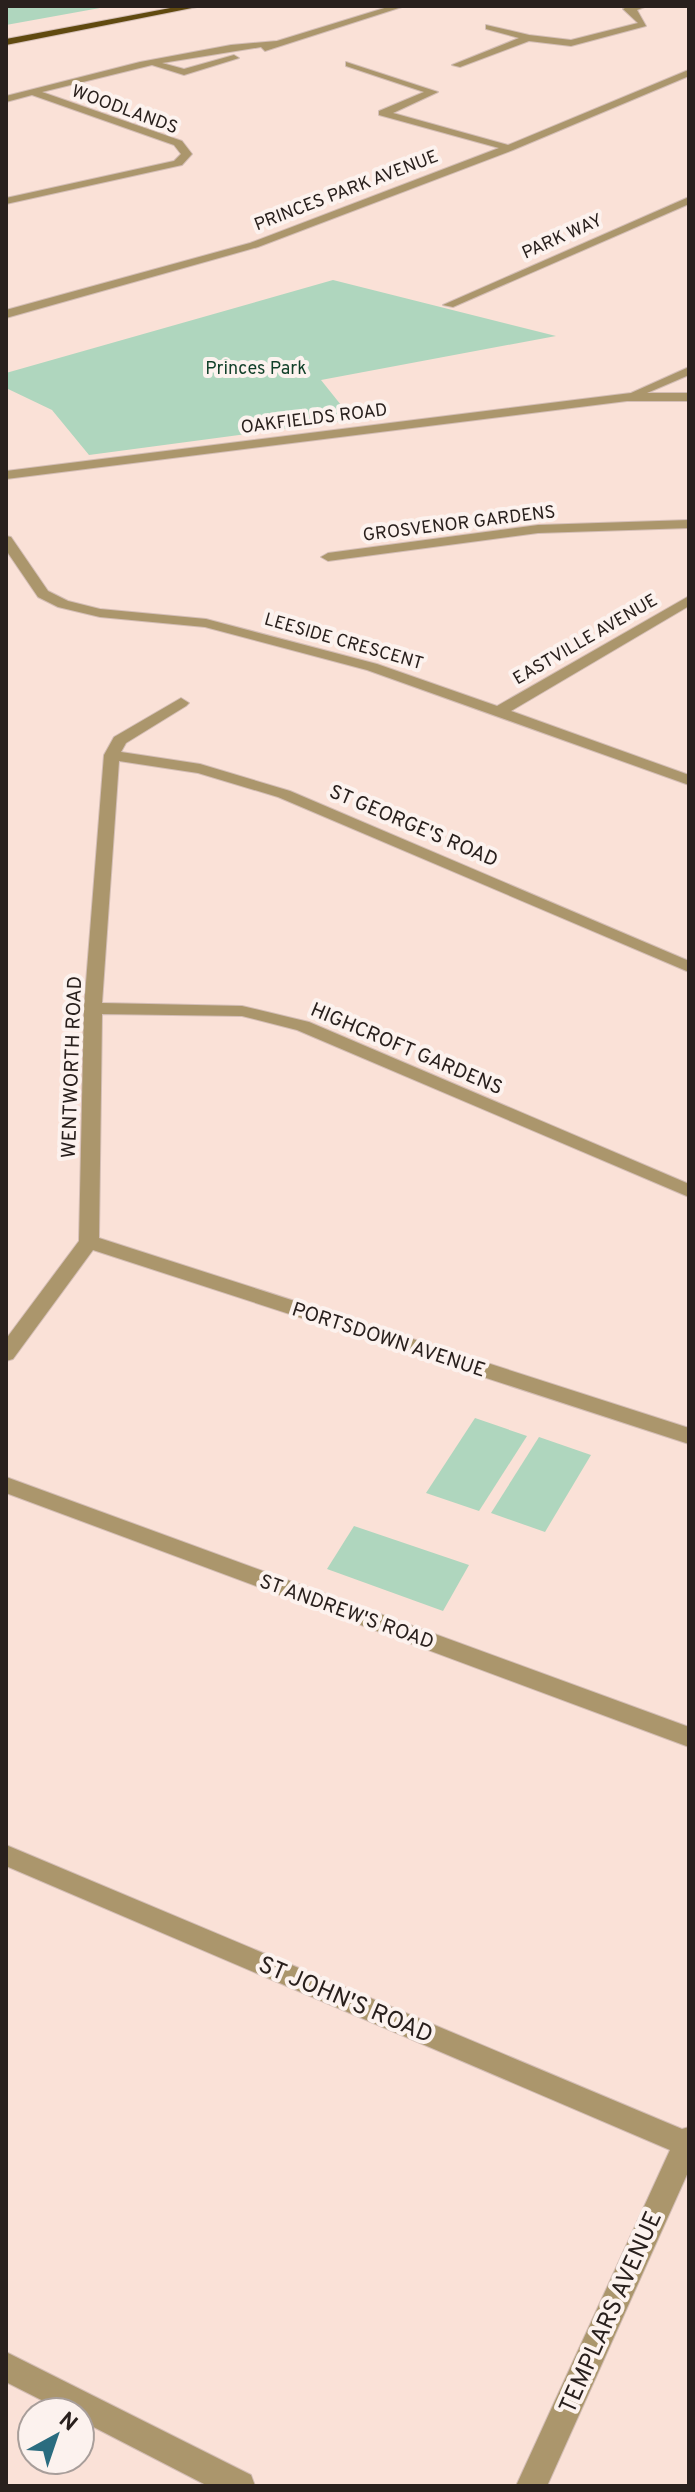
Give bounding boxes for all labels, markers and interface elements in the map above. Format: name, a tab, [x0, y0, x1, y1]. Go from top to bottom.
street label: WOODLANDS	[68, 81, 181, 140]
street label: PRINCES PARK AVENUE	[251, 146, 442, 237]
street label: PARK WAY	[519, 209, 606, 265]
park label: Princes Park	[205, 358, 307, 381]
street label: OAKFIELDS ROAD	[240, 399, 389, 440]
street label: GROSVENOR GARDENS	[362, 501, 557, 548]
street label: EASTVILLE AVENUE	[509, 590, 662, 691]
street label: LEESIDE CRESCENT	[261, 609, 426, 676]
street label: ST GEORGE'S ROAD	[325, 780, 501, 874]
street label: WENTWORTH ROAD	[57, 975, 89, 1159]
street label: HIGHCROFT GARDENS	[306, 998, 506, 1102]
street label: PORTSDOWN AVENUE	[288, 1297, 488, 1384]
street label: ST ANDREW'S ROAD	[255, 1569, 437, 1657]
street label: ST JOHN'S ROAD	[254, 1951, 437, 2051]
street label: TEMPLARS AVENUE	[554, 2207, 670, 2419]
north arrow	[16, 2396, 96, 2476]
text: N	[53, 2407, 82, 2438]

